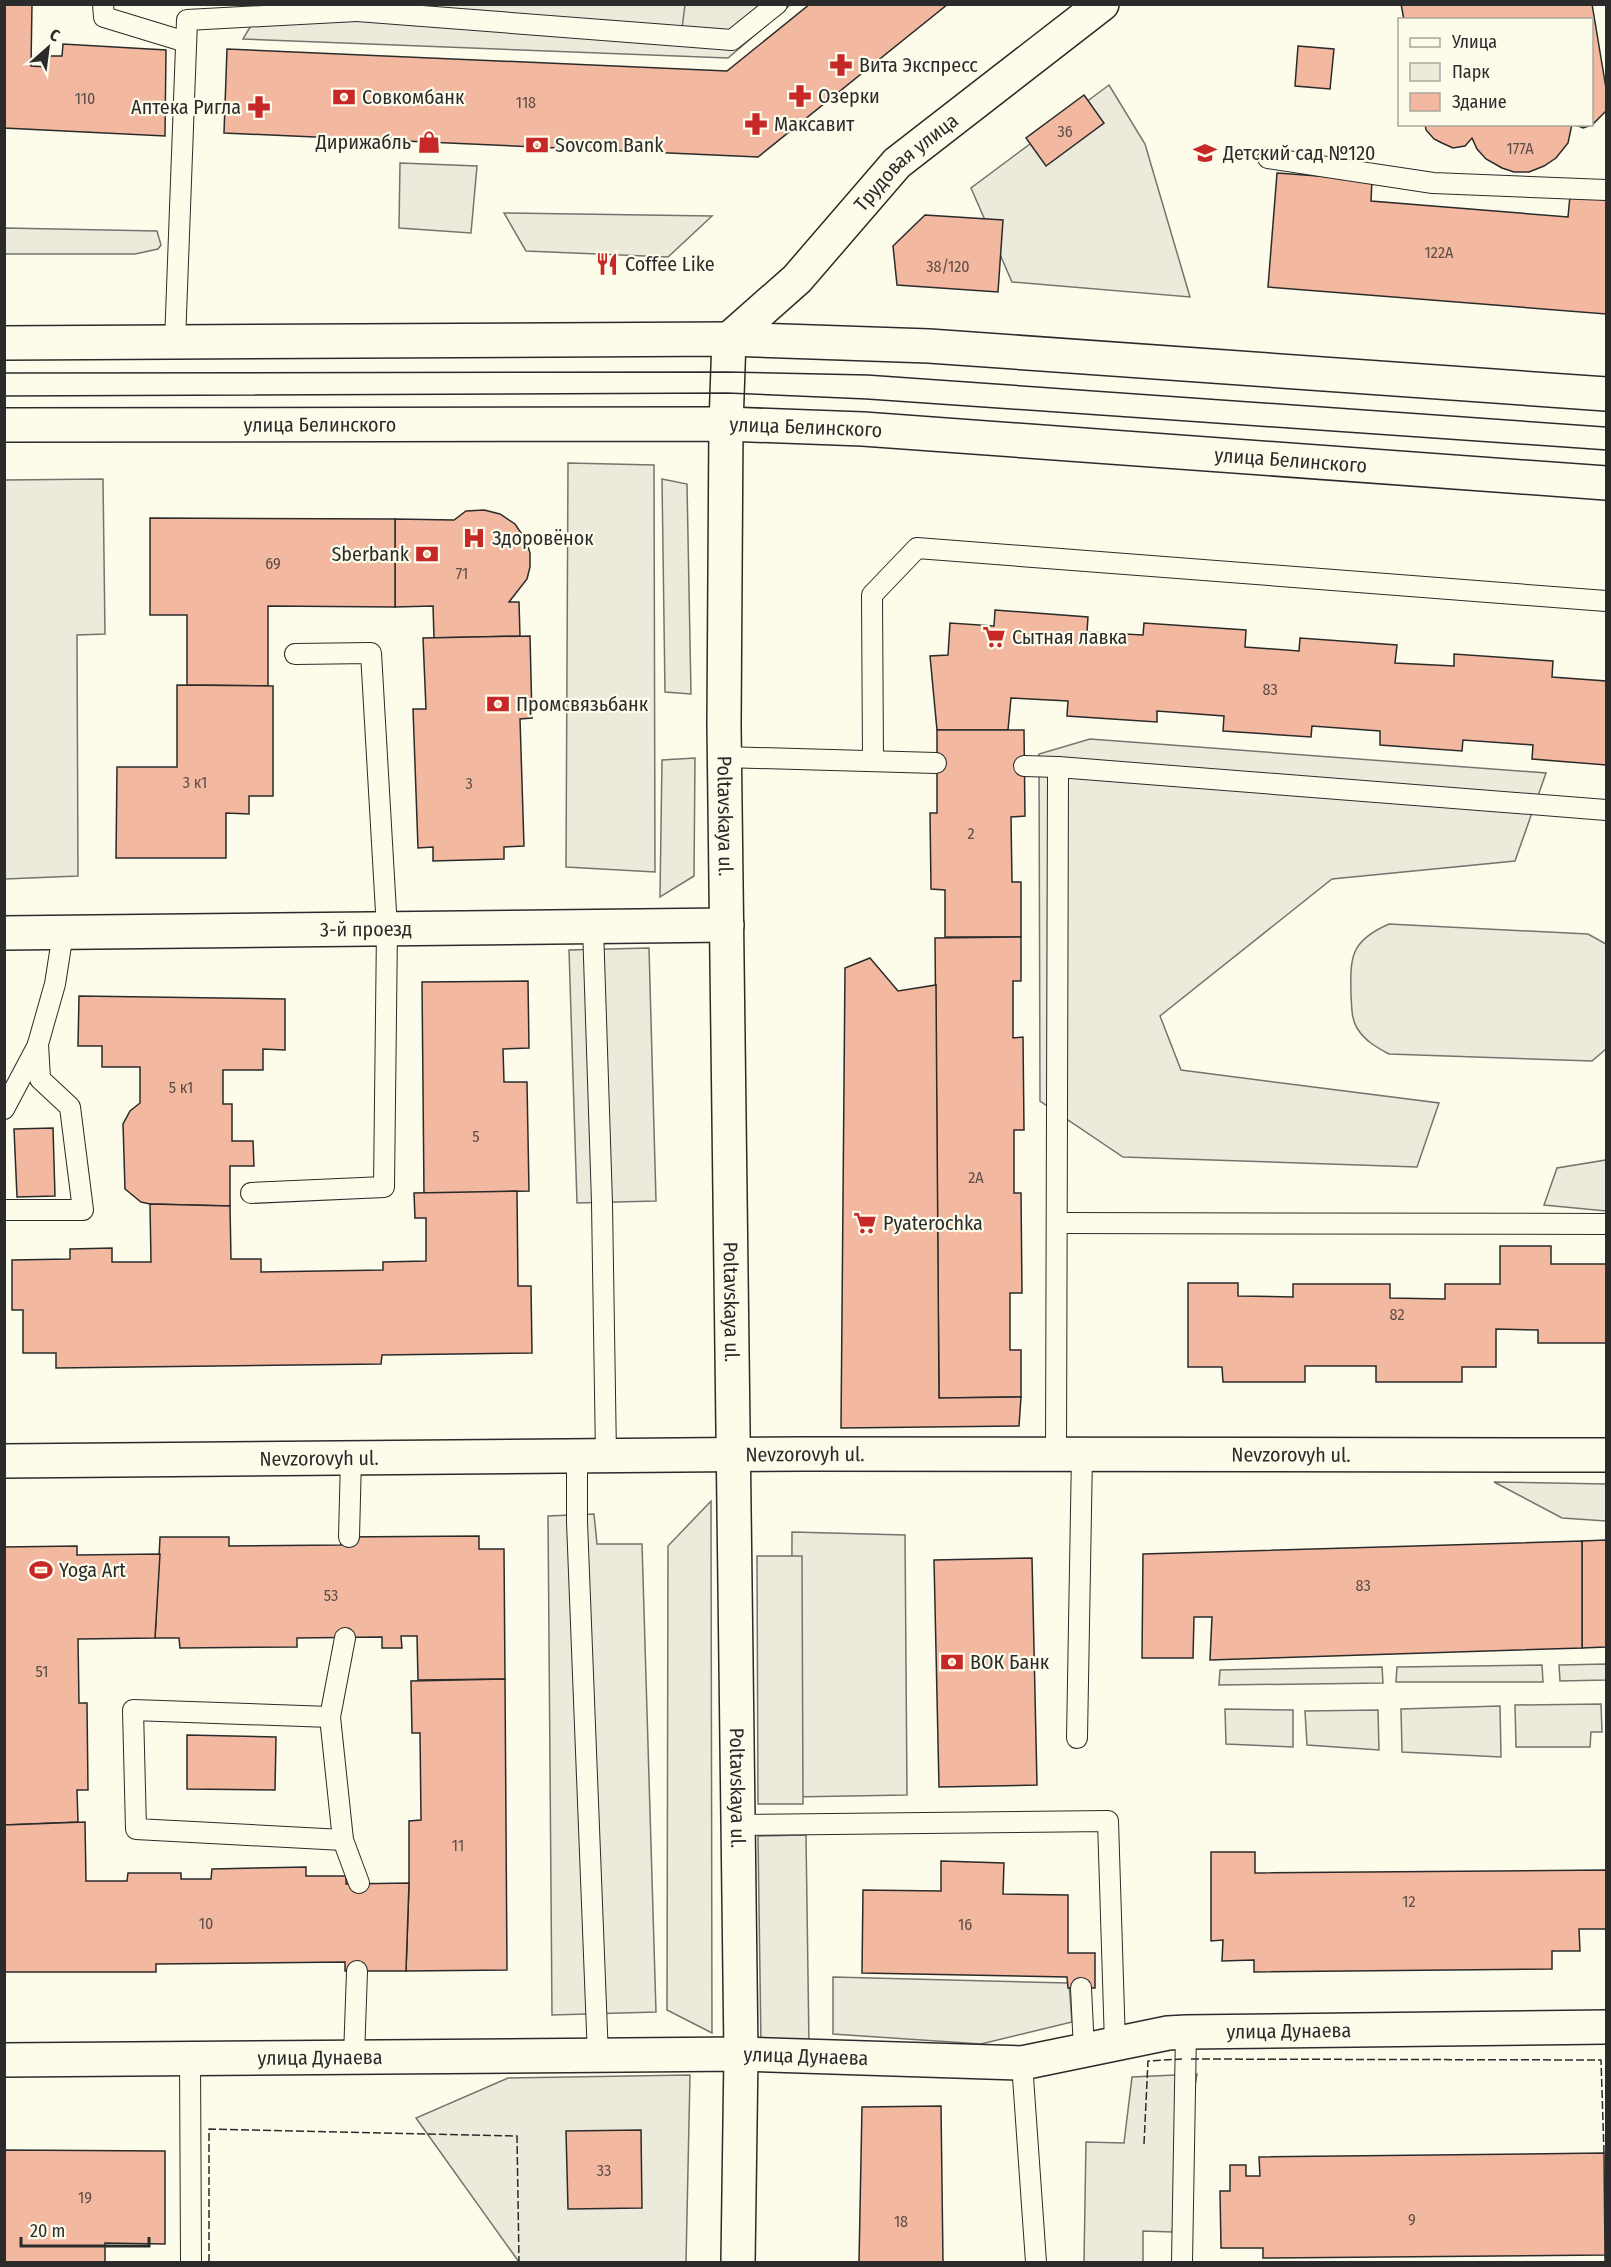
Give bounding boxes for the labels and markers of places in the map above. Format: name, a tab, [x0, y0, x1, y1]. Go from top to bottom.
pharmacy icon: Вита Экспресс	[828, 52, 854, 78]
place label: Вита Экспресс	[859, 53, 978, 77]
pharmacy icon: Озерки	[787, 83, 813, 109]
bank icon: Совкомбанк	[331, 84, 357, 110]
place label: Озерки	[818, 84, 880, 108]
place label: Совкомбанк	[362, 85, 465, 109]
pharmacy icon: Аптека Ригла	[246, 94, 272, 120]
place label: Аптека Ригла	[131, 95, 241, 119]
pharmacy icon: Максавит	[743, 111, 769, 137]
place label: Максавит	[774, 112, 855, 136]
shop icon: Дирижабль	[416, 129, 442, 155]
place label: Дирижабль	[315, 130, 411, 154]
bank icon: Sovcom Bank	[524, 132, 550, 158]
place label: Sovcom Bank	[555, 133, 664, 157]
school or university icon: Детский сад №120	[1192, 140, 1218, 166]
place label: Детский сад №120	[1222, 141, 1375, 165]
restaurant icon: Coffee Like	[594, 251, 620, 277]
place label: Coffee Like	[625, 252, 715, 276]
hospital icon: Здоровёнок	[461, 525, 487, 551]
place label: Здоровёнок	[492, 526, 594, 550]
bank icon: Sberbank	[414, 541, 440, 567]
place label: Sberbank	[331, 542, 410, 566]
supermarket icon: Сытная лавка	[981, 624, 1007, 650]
place label: Сытная лавка	[1012, 625, 1127, 649]
bank icon: Промсвязьбанк	[485, 691, 511, 717]
place label: Промсвязьбанк	[516, 692, 649, 716]
supermarket icon: Pyaterochka	[852, 1210, 878, 1236]
place label: Pyaterochka	[883, 1211, 983, 1235]
sports icon: Yoga Art	[28, 1557, 54, 1583]
place label: Yoga Art	[59, 1558, 126, 1582]
bank icon: ВОК Банк	[939, 1649, 965, 1675]
place label: ВОК Банк	[970, 1650, 1050, 1674]

